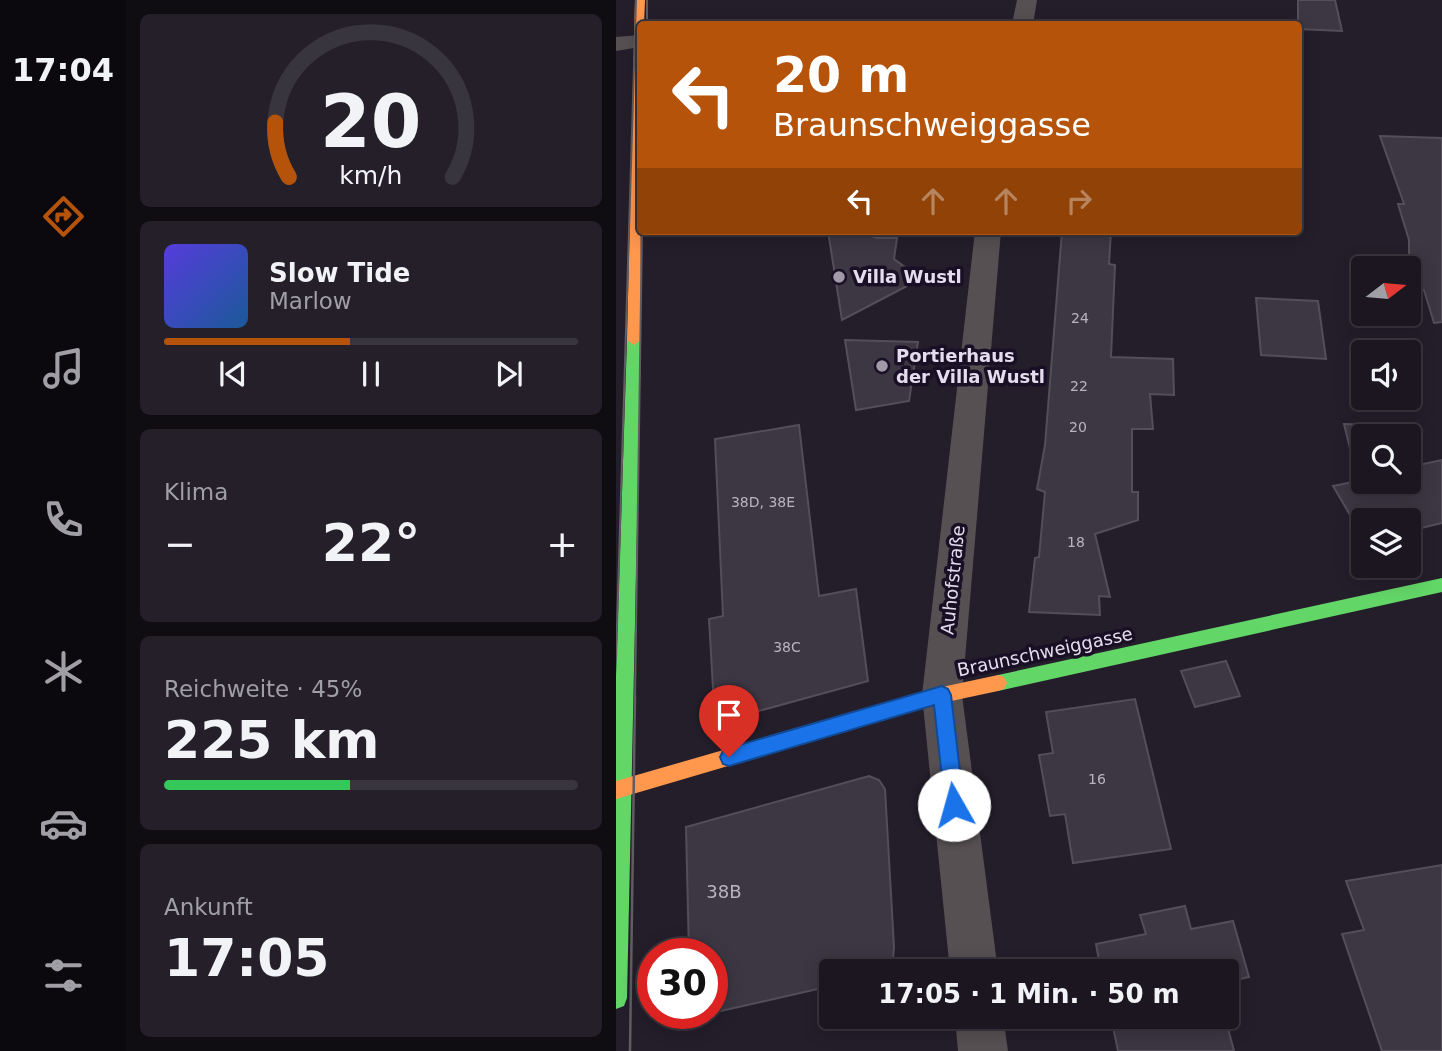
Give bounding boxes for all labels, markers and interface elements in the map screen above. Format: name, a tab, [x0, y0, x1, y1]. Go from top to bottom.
text: 20 m	[773, 47, 909, 104]
icon: left	[658, 49, 749, 140]
text: 17:04	[12, 51, 114, 89]
text: 20	[320, 79, 422, 164]
text: Braunschweiggasse	[773, 106, 1091, 144]
text: km/h	[339, 161, 403, 190]
icon: left	[841, 182, 879, 220]
icon: ahead	[914, 182, 952, 220]
icon: ahead	[987, 182, 1025, 220]
icon: right	[1060, 182, 1098, 220]
icon: directions	[39, 192, 88, 241]
north arrow	[1351, 256, 1421, 326]
map controls	[1351, 256, 1421, 578]
text: Slow Tide	[269, 258, 410, 288]
place label: Villa Wustl	[853, 266, 962, 287]
marker: Villa Wustl	[831, 269, 847, 285]
text: Marlow	[269, 288, 352, 314]
house number: 24	[1071, 310, 1089, 326]
button: sound	[1351, 340, 1421, 410]
icon: music	[39, 344, 88, 393]
place label: Portierhaus der Villa Wustl	[896, 345, 1045, 387]
icon: previous	[214, 355, 252, 393]
icon: pause	[352, 355, 390, 393]
icon: next	[490, 355, 528, 393]
marker: Portierhaus der Villa Wustl	[874, 358, 890, 374]
house number: 22	[1070, 378, 1088, 394]
house number: 20	[1069, 419, 1087, 435]
button: search	[1351, 424, 1421, 494]
text: Klima	[164, 479, 228, 505]
house number: 38D, 38E	[731, 494, 795, 510]
icon: phone	[39, 495, 88, 544]
button: layers	[1351, 508, 1421, 578]
text: 22°	[322, 513, 420, 573]
text: −	[164, 522, 196, 566]
text: +	[546, 522, 578, 566]
street label: Auhofstraße	[936, 524, 969, 636]
house number: 18	[1067, 534, 1085, 550]
street label: Braunschweiggasse	[955, 623, 1135, 680]
house number: 38C	[773, 639, 801, 655]
icon: climate	[39, 647, 88, 696]
text: Reichweite · 45%	[164, 676, 362, 702]
pin	[699, 685, 759, 757]
icon: arrive	[710, 696, 748, 734]
text: 225 km	[164, 710, 379, 770]
position arrow	[917, 768, 991, 842]
house number: 16	[1088, 771, 1106, 787]
icon: car	[39, 799, 88, 848]
house number: 38B	[706, 881, 742, 902]
text: Ankunft	[164, 894, 253, 920]
text: 17:05	[164, 928, 330, 988]
speed limit sign: 30	[637, 938, 728, 1029]
icon: filters	[39, 951, 88, 1000]
text: 17:05 · 1 Min. · 50 m	[878, 979, 1180, 1009]

